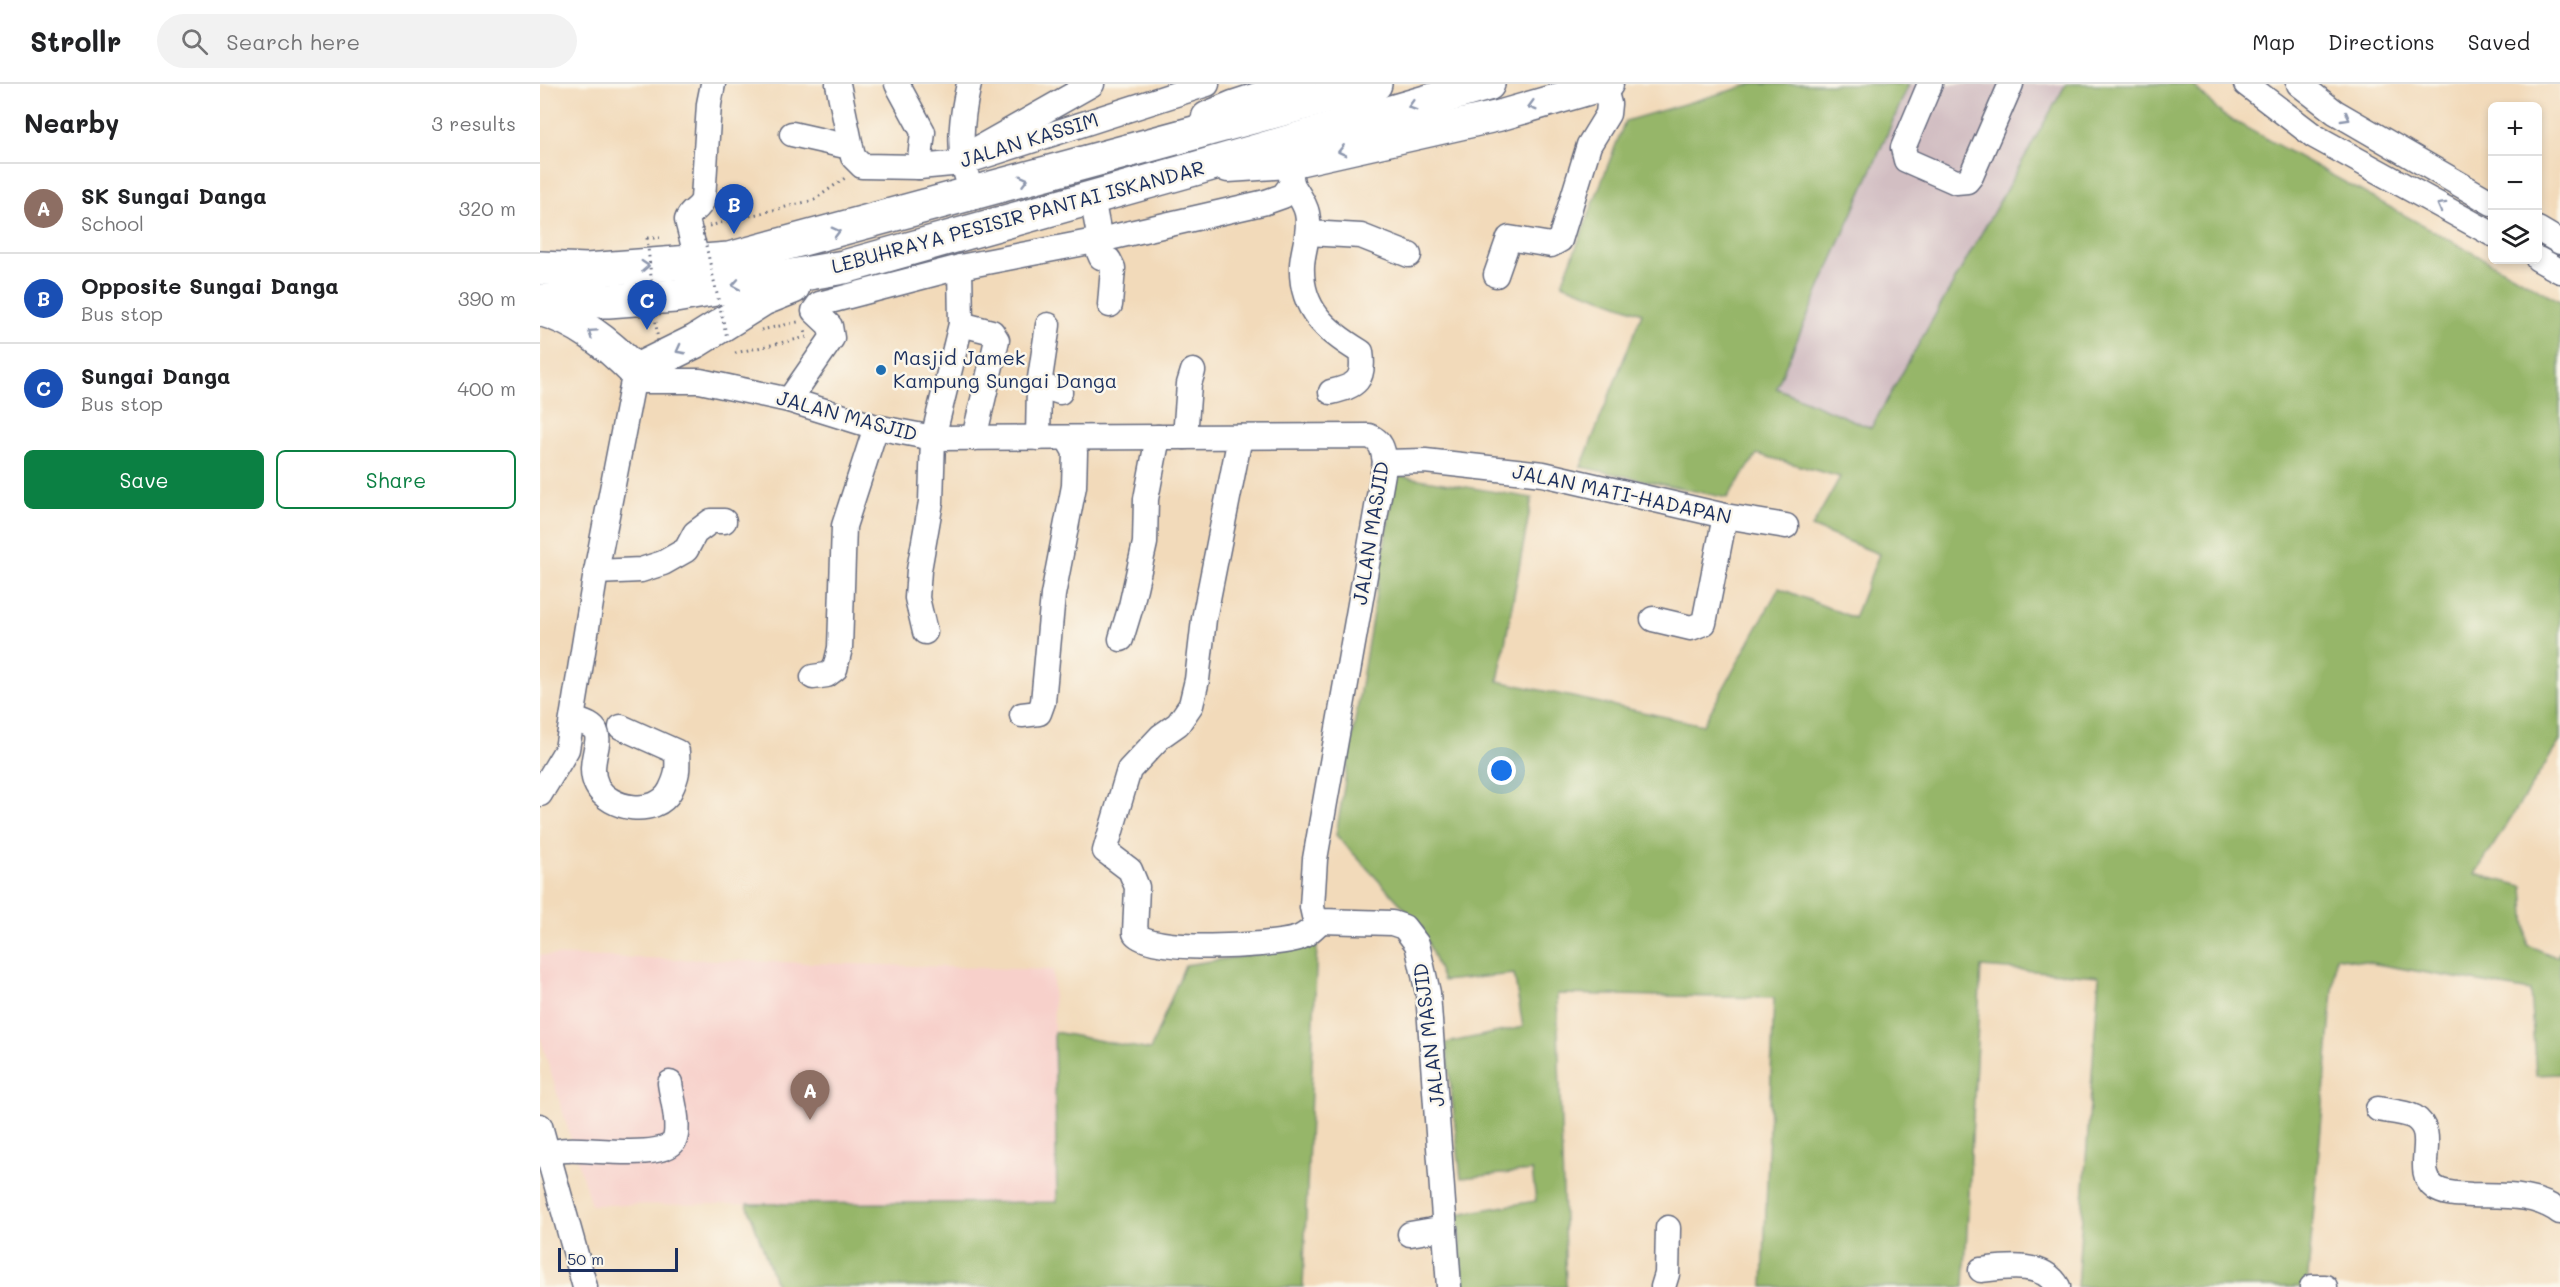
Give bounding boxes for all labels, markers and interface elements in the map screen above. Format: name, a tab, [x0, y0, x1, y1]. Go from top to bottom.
search box	[157, 14, 577, 68]
text: Strollr	[30, 23, 121, 59]
icon: search	[178, 25, 211, 58]
text: Search here	[226, 27, 360, 56]
text: Map	[2252, 28, 2295, 55]
text: Directions	[2328, 28, 2435, 55]
text: Saved	[2468, 28, 2530, 55]
one-way arrow	[1407, 99, 1417, 111]
one-way arrow	[1527, 99, 1538, 111]
map controls	[2488, 102, 2542, 264]
button: +	[2488, 102, 2542, 156]
text: Nearby	[24, 106, 119, 140]
street label: JALAN KASSIM	[956, 106, 1101, 172]
text: 3 results	[431, 110, 516, 136]
one-way arrow	[2340, 111, 2350, 123]
one-way arrow	[1337, 144, 1347, 157]
street label: LEBUHRAYA PESISIR PANTAI ISKANDAR	[828, 154, 1207, 278]
button: −	[2488, 156, 2542, 210]
one-way arrow	[1018, 175, 1029, 187]
text: SK Sungai Danga	[81, 181, 267, 210]
pin: B	[714, 184, 754, 234]
text: A	[37, 195, 50, 221]
text: 320 m	[458, 195, 516, 221]
one-way arrow	[2437, 202, 2447, 213]
text: School	[81, 210, 144, 236]
button: layers	[2488, 210, 2542, 264]
one-way arrow	[831, 226, 841, 239]
one-way arrow	[640, 260, 649, 273]
text: Opposite Sungai Danga	[81, 271, 339, 300]
one-way arrow	[732, 278, 742, 291]
pin: C	[628, 280, 666, 330]
text: B	[37, 285, 50, 311]
text: 390 m	[458, 285, 516, 311]
text: Bus stop	[81, 300, 163, 326]
one-way arrow	[587, 329, 598, 340]
one-way arrow	[676, 343, 686, 354]
place label: Masjid Jamek Kampung Sungai Danga	[893, 344, 1117, 393]
text: Sungai Danga	[81, 361, 231, 390]
marker: Masjid Jamek Kampung Sungai Danga	[874, 363, 888, 377]
text: C	[36, 375, 51, 401]
text: 400 m	[457, 375, 516, 401]
street label: JALAN MASJID	[774, 384, 921, 446]
text: Bus stop	[81, 390, 163, 416]
button: Save	[24, 450, 264, 509]
button: Share	[276, 450, 516, 509]
street label: JALAN MATI-HADAPAN	[1510, 457, 1734, 529]
street label: JALAN MASJID	[1346, 459, 1394, 606]
your location	[1487, 756, 1516, 785]
street label: JALAN MASJID	[1406, 962, 1450, 1109]
pin: A	[790, 1070, 830, 1120]
scale bar	[558, 1245, 678, 1272]
text: 50 m	[567, 1248, 604, 1269]

